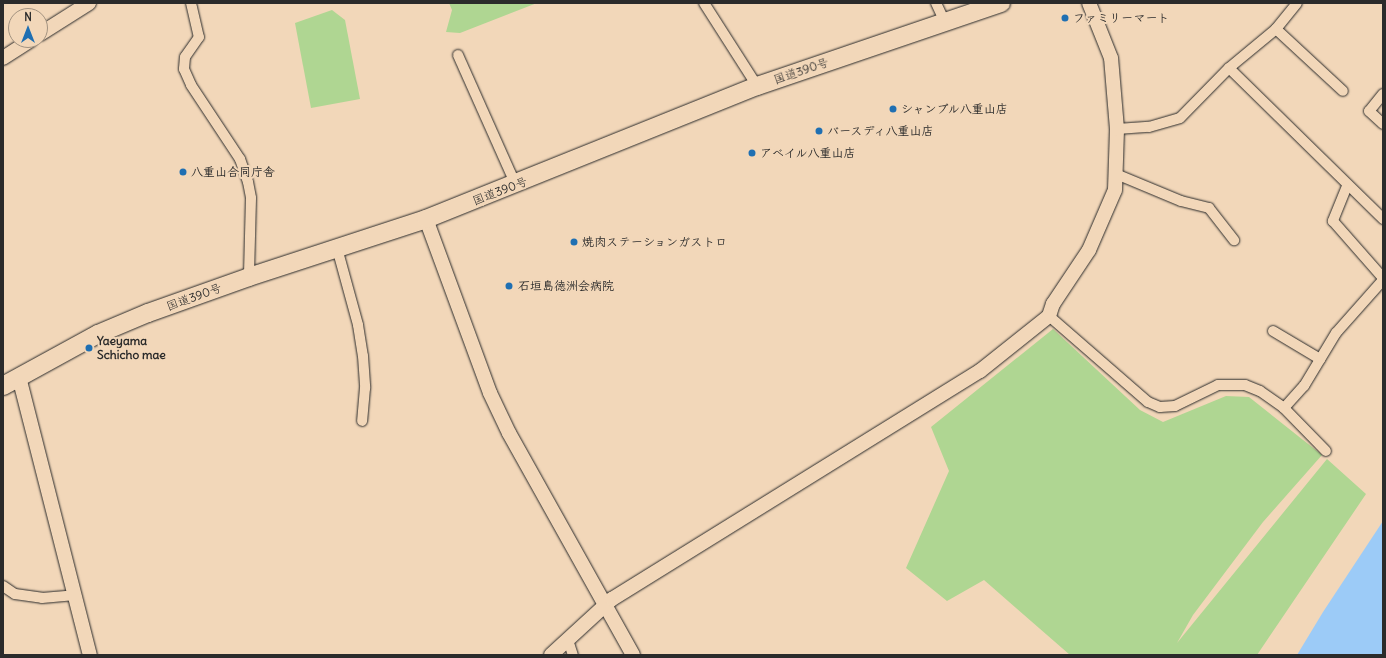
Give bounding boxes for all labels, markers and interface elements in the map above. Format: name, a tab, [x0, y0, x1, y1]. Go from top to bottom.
north arrow	[8, 8, 48, 48]
text: N	[24, 10, 32, 24]
place label: ファミリーマート	[1073, 11, 1169, 25]
marker: ファミリーマート	[1060, 13, 1070, 23]
street label: 国道390号	[771, 55, 831, 87]
place label: シャンブル八重山店	[901, 102, 1009, 116]
marker: シャンブル八重山店	[888, 104, 898, 114]
place label: バースディ八重山店	[827, 124, 935, 138]
marker: バースディ八重山店	[814, 126, 824, 136]
place label: アベイル八重山店	[760, 146, 856, 160]
marker: アベイル八重山店	[747, 148, 757, 158]
place label: 八重山合同庁舎	[191, 165, 275, 179]
marker: 八重山合同庁舎	[178, 167, 188, 177]
street label: 国道390号	[471, 174, 529, 208]
place label: 焼肉ステーションガストロ	[582, 235, 726, 249]
marker: 焼肉ステーションガストロ	[569, 237, 579, 247]
place label: 石垣島徳洲会病院	[518, 279, 614, 293]
street label: 国道390号	[164, 280, 224, 314]
marker: 石垣島徳洲会病院	[503, 280, 515, 292]
place label: Yaeyama Schicho mae	[97, 334, 166, 362]
marker: Yaeyama Schicho mae	[84, 343, 94, 353]

